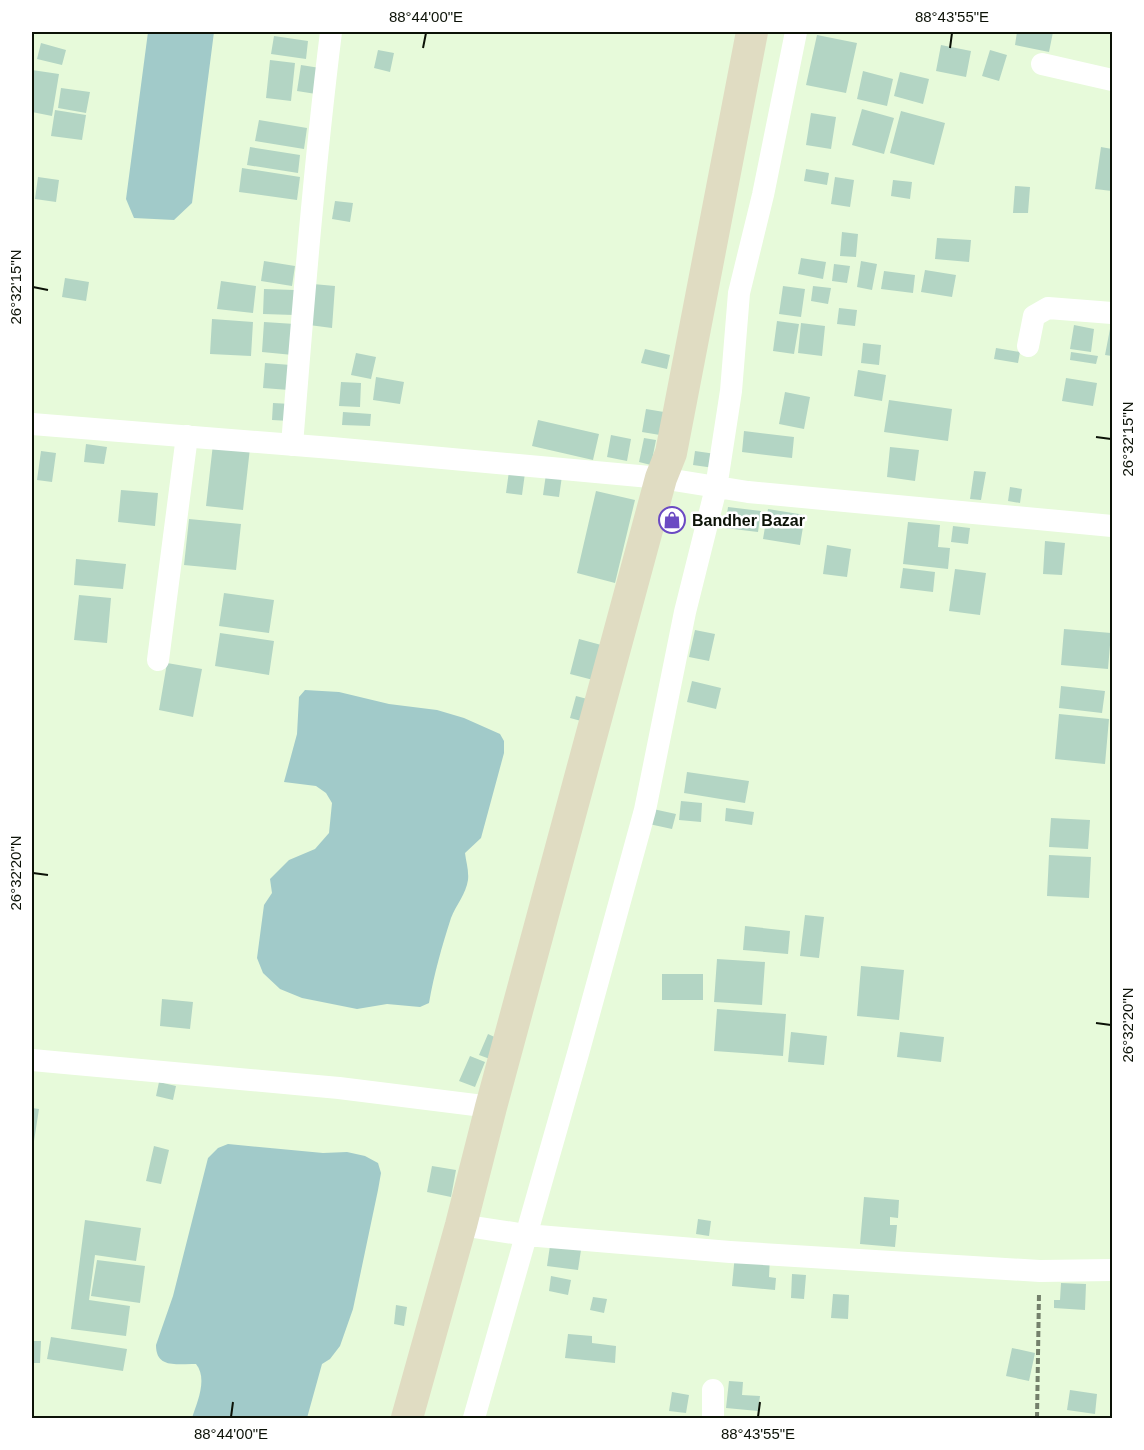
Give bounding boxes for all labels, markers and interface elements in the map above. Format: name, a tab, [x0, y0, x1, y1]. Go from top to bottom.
text: 88°44'00"E	[389, 8, 463, 25]
text: 88°43'55"E	[915, 8, 989, 25]
text: 26°32'15"N	[7, 249, 24, 325]
text: 26°32'15"N	[1119, 401, 1136, 477]
shop icon: Bandher Bazar	[657, 505, 687, 535]
place label: Bandher Bazar	[692, 512, 805, 529]
text: 26°32'20"N	[7, 835, 24, 911]
text: 26°32'20"N	[1119, 987, 1136, 1063]
text: 88°44'00"E	[194, 1425, 268, 1442]
text: 88°43'55"E	[721, 1425, 795, 1442]

